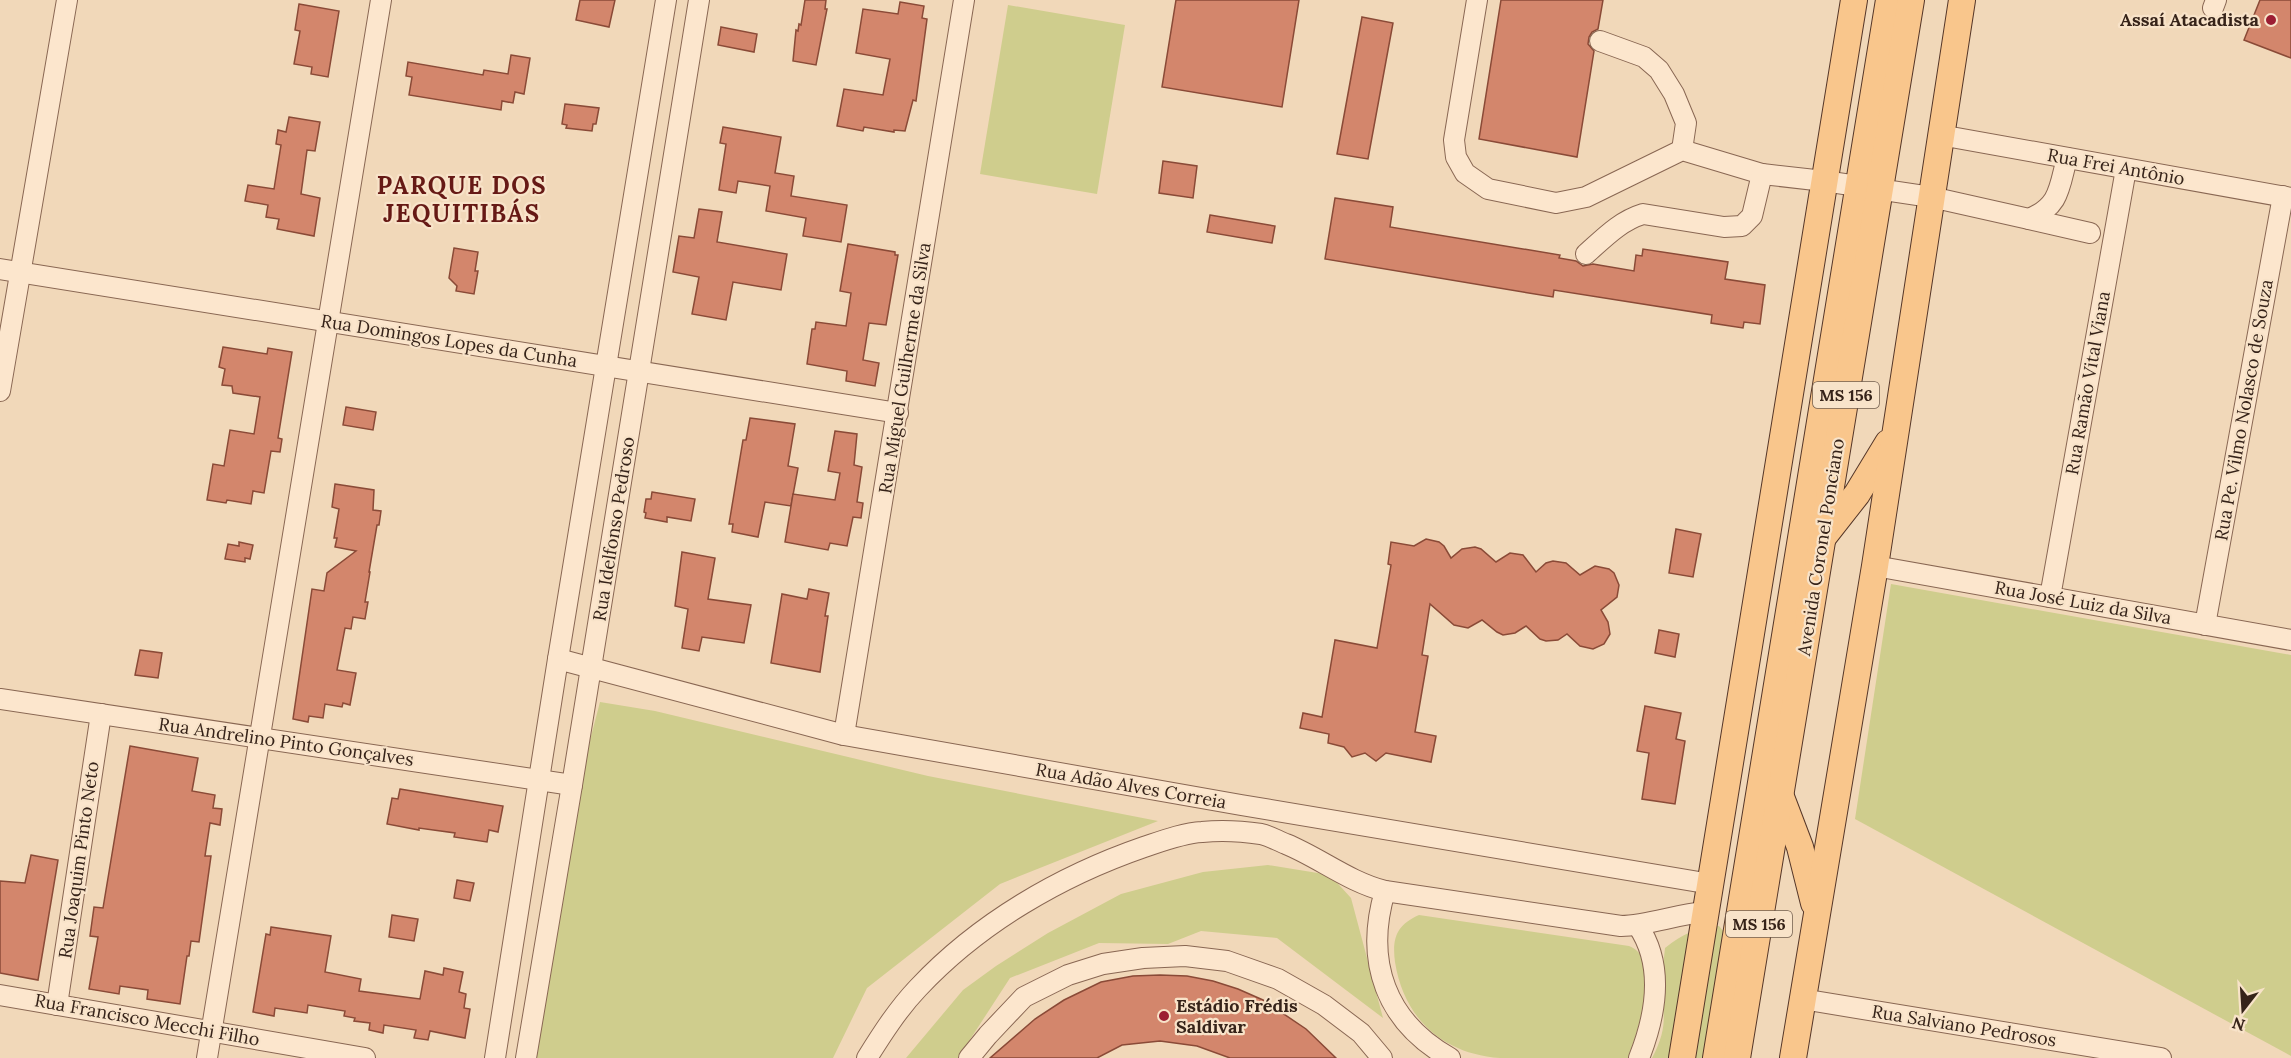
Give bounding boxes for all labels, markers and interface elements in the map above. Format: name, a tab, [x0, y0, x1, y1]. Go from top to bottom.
place label: Assaí Atacadista	[2120, 8, 2260, 31]
marker: Assaí Atacadista	[2264, 13, 2278, 27]
street label: Rua Frei Antônio	[2046, 143, 2187, 190]
district label: PARQUE DOS JEQUITIBÁS	[377, 170, 547, 229]
street label: Rua Miguel Guilherme da Silva	[873, 241, 936, 495]
street label: Rua Pe. Vilmo Nolasco de Souza	[2209, 277, 2278, 542]
street label: Rua Ramão Vital Viana	[2060, 289, 2115, 477]
street label: Rua Domingos Lopes da Cunha	[319, 309, 579, 372]
road number: MS 156	[1813, 382, 1879, 408]
street label: Rua Idelfonso Pedroso	[588, 435, 639, 623]
street label: Avenida Coronel Ponciano	[1792, 437, 1849, 658]
street label: Rua José Luiz da Silva	[1993, 576, 2173, 629]
street label: Rua Andrelino Pinto Gonçalves	[157, 712, 415, 771]
street label: Rua Adão Alves Correia	[1034, 757, 1228, 814]
street label: Rua Joaquim Pinto Neto	[53, 760, 104, 960]
road number: MS 156	[1726, 911, 1792, 937]
north arrow	[2213, 980, 2273, 1040]
street label: Rua Francisco Mecchi Filho	[33, 988, 261, 1051]
place label: Estádio Frédis Saldivar	[1176, 994, 1298, 1038]
street label: Rua Salviano Pedrosos	[1870, 1000, 2058, 1051]
marker: Estádio Frédis Saldivar	[1157, 1009, 1171, 1023]
text: N	[2230, 1013, 2247, 1036]

